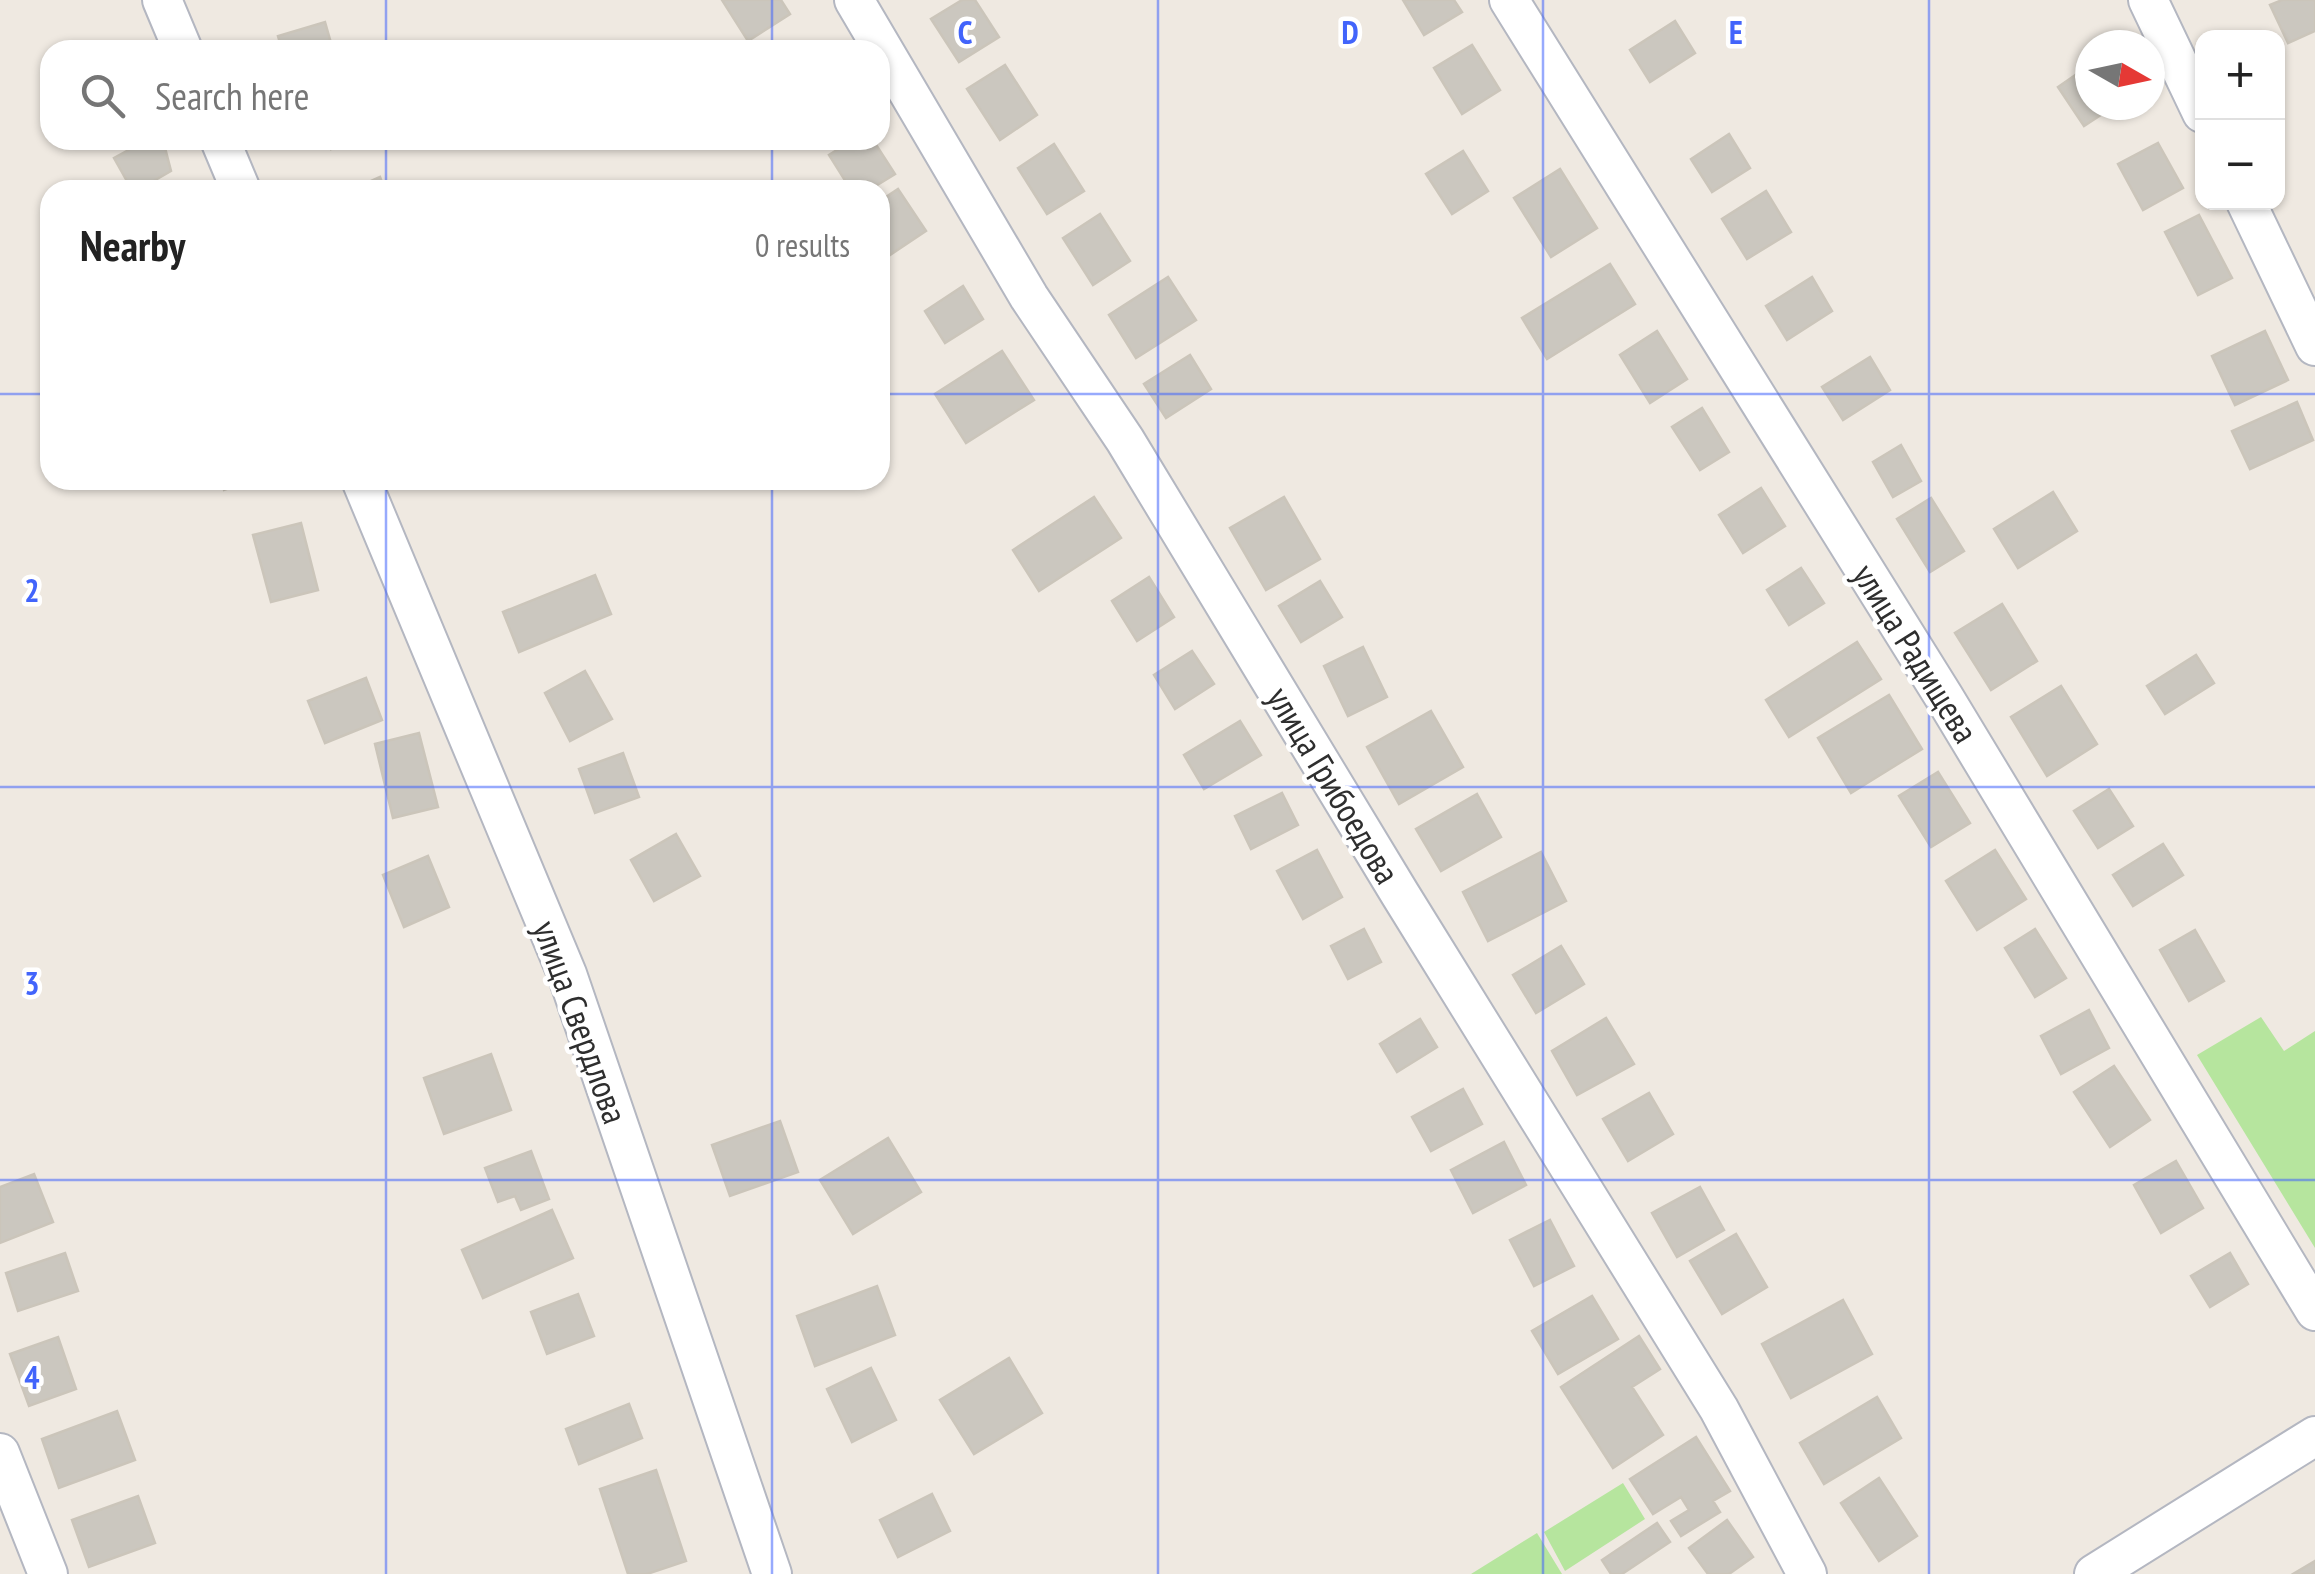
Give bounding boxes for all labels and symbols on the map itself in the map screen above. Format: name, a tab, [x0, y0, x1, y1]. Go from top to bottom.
text: C	[958, 11, 973, 53]
text: D	[1341, 11, 1359, 53]
text: E	[1729, 11, 1743, 53]
north arrow	[2075, 30, 2165, 120]
street label: улица Радищева	[1843, 555, 1989, 751]
text: 2	[24, 569, 40, 611]
street label: улица Грибоедова	[1257, 678, 1411, 892]
street label: улица Свердлова	[523, 914, 639, 1130]
text: 3	[24, 962, 40, 1004]
text: 4	[24, 1356, 40, 1398]

